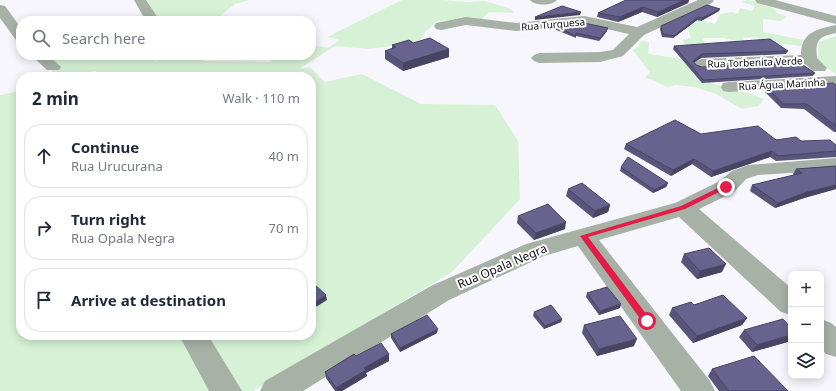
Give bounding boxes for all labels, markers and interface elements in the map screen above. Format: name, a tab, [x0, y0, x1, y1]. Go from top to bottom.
street label: Rua Turquesa	[520, 14, 586, 34]
search box	[16, 16, 316, 60]
icon: search	[30, 27, 52, 49]
text: Search here	[62, 28, 145, 48]
street label: Rua Torbenita Verde	[707, 53, 803, 71]
street label: Rua Água Marinha	[738, 75, 826, 93]
text: 2 min	[32, 87, 79, 110]
text: Walk · 110 m	[222, 89, 300, 107]
text: Continue	[71, 137, 139, 157]
icon: ahead	[33, 145, 55, 167]
text: 40 m	[269, 147, 299, 165]
text: Rua Urucurana	[71, 157, 163, 175]
route end	[717, 178, 735, 196]
text: Turn right	[71, 209, 146, 229]
icon: right	[33, 217, 55, 239]
text: 70 m	[269, 219, 299, 237]
text: Rua Opala Negra	[71, 229, 175, 247]
street label: Rua Opala Negra	[455, 239, 549, 293]
map controls	[788, 271, 824, 379]
button: +	[788, 271, 824, 307]
icon: arrive	[33, 289, 55, 311]
text: Arrive at destination	[71, 290, 226, 310]
button: −	[788, 307, 824, 343]
route start	[638, 312, 656, 330]
button: layers	[788, 343, 824, 379]

